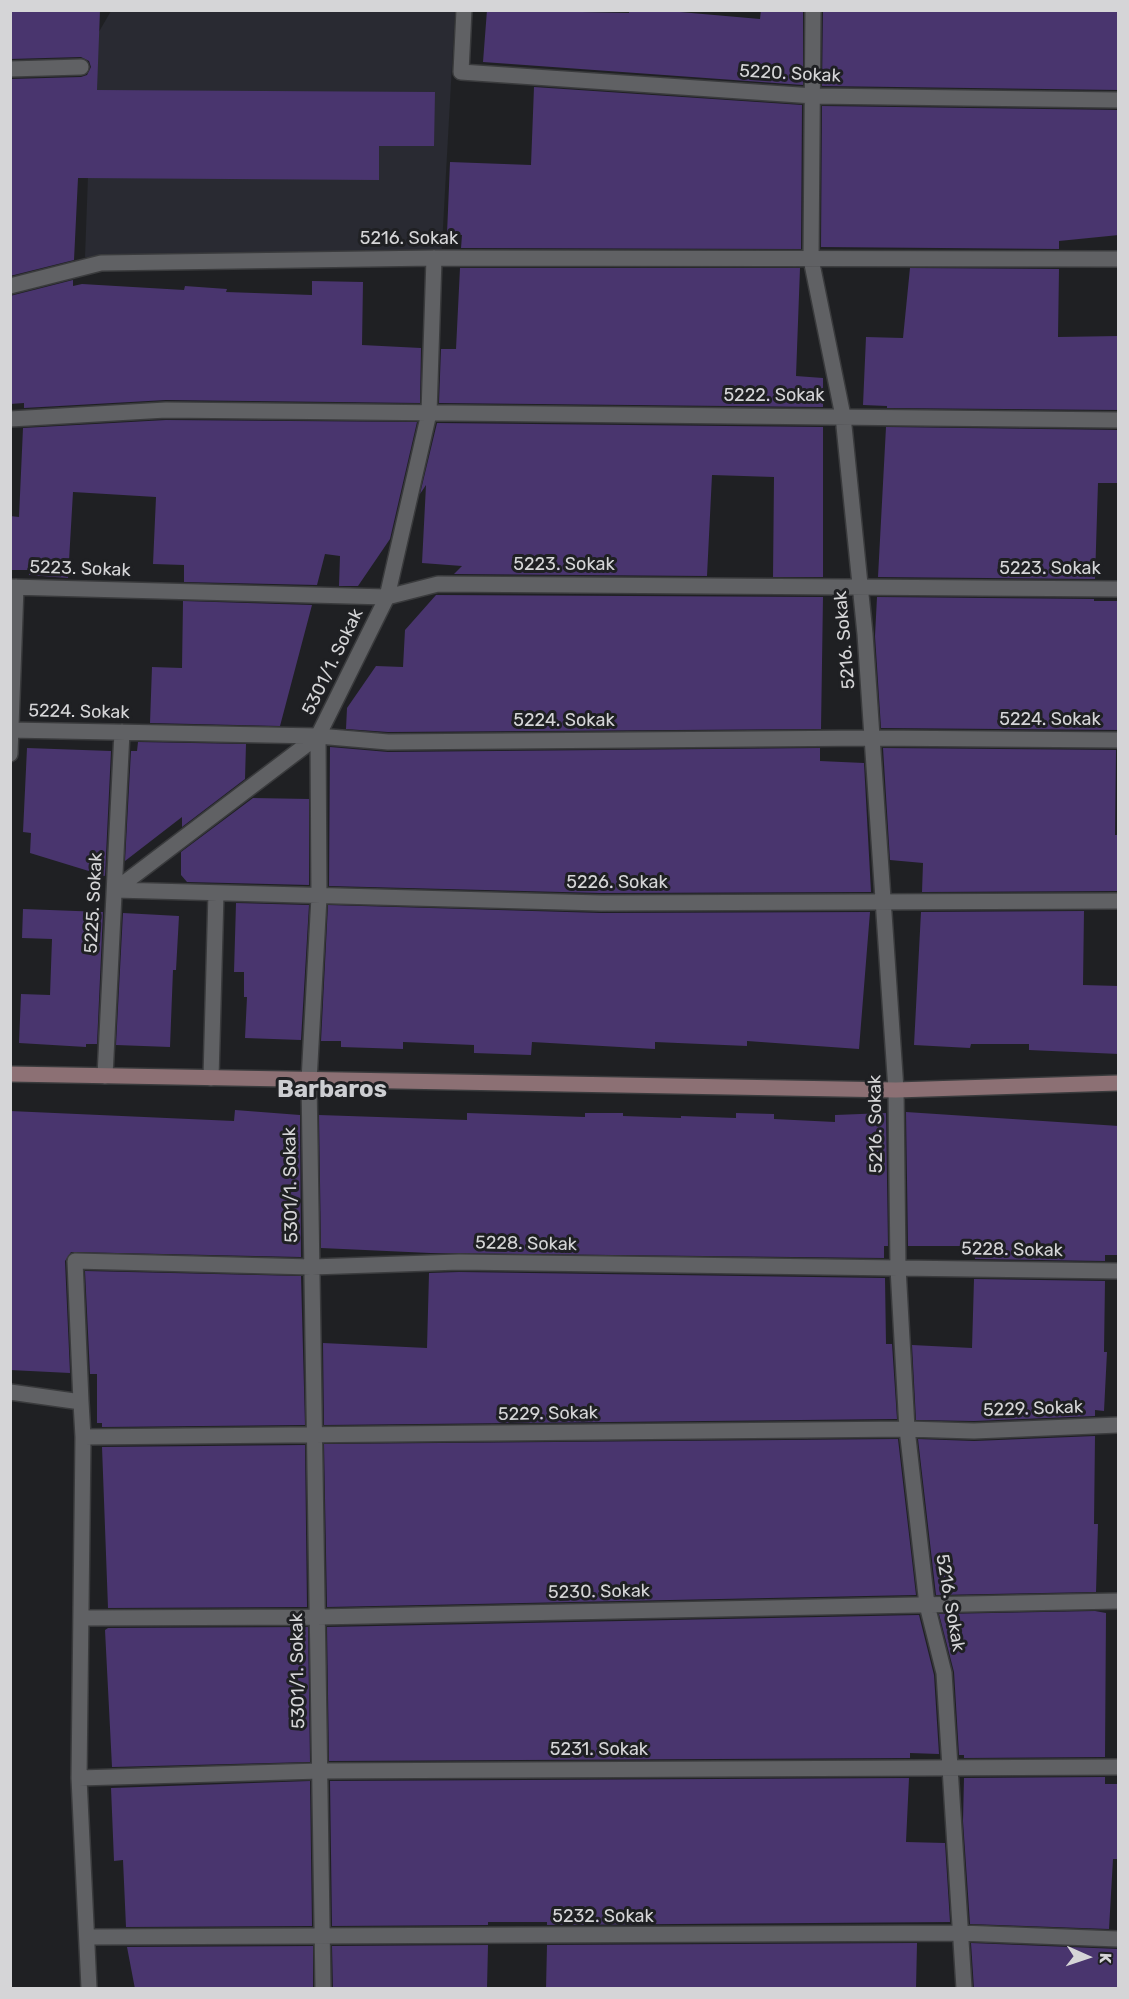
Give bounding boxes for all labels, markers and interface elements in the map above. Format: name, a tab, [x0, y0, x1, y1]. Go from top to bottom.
street label: 5220. Sokak	[739, 61, 841, 87]
street label: 5216. Sokak	[360, 228, 458, 250]
street label: 5222. Sokak	[723, 385, 825, 407]
street label: 5223. Sokak	[513, 554, 615, 576]
street label: 5223. Sokak	[29, 556, 131, 582]
street label: 5223. Sokak	[999, 558, 1101, 580]
street label: 5216. Sokak	[830, 590, 860, 690]
street label: 5301/1. Sokak	[298, 605, 368, 719]
street label: 5224. Sokak	[28, 700, 130, 724]
street label: 5224. Sokak	[999, 709, 1101, 731]
street label: 5224. Sokak	[513, 710, 615, 732]
street label: 5225. Sokak	[81, 852, 107, 954]
street label: 5226. Sokak	[566, 872, 668, 894]
street label: 5216. Sokak	[864, 1075, 888, 1173]
district label: Barbaros	[277, 1076, 387, 1104]
street label: 5301/1. Sokak	[279, 1127, 303, 1243]
street label: 5228. Sokak	[475, 1232, 577, 1256]
street label: 5228. Sokak	[961, 1238, 1063, 1262]
street label: 5229. Sokak	[983, 1396, 1083, 1422]
street label: 5229. Sokak	[498, 1402, 598, 1426]
street label: 5216. Sokak	[931, 1553, 969, 1653]
street label: 5230. Sokak	[548, 1580, 650, 1604]
street label: 5301/1. Sokak	[286, 1613, 310, 1729]
street label: 5231. Sokak	[550, 1739, 648, 1761]
street label: 5232. Sokak	[552, 1906, 654, 1928]
north arrow	[1057, 1927, 1117, 1987]
text: K	[1096, 1952, 1115, 1964]

